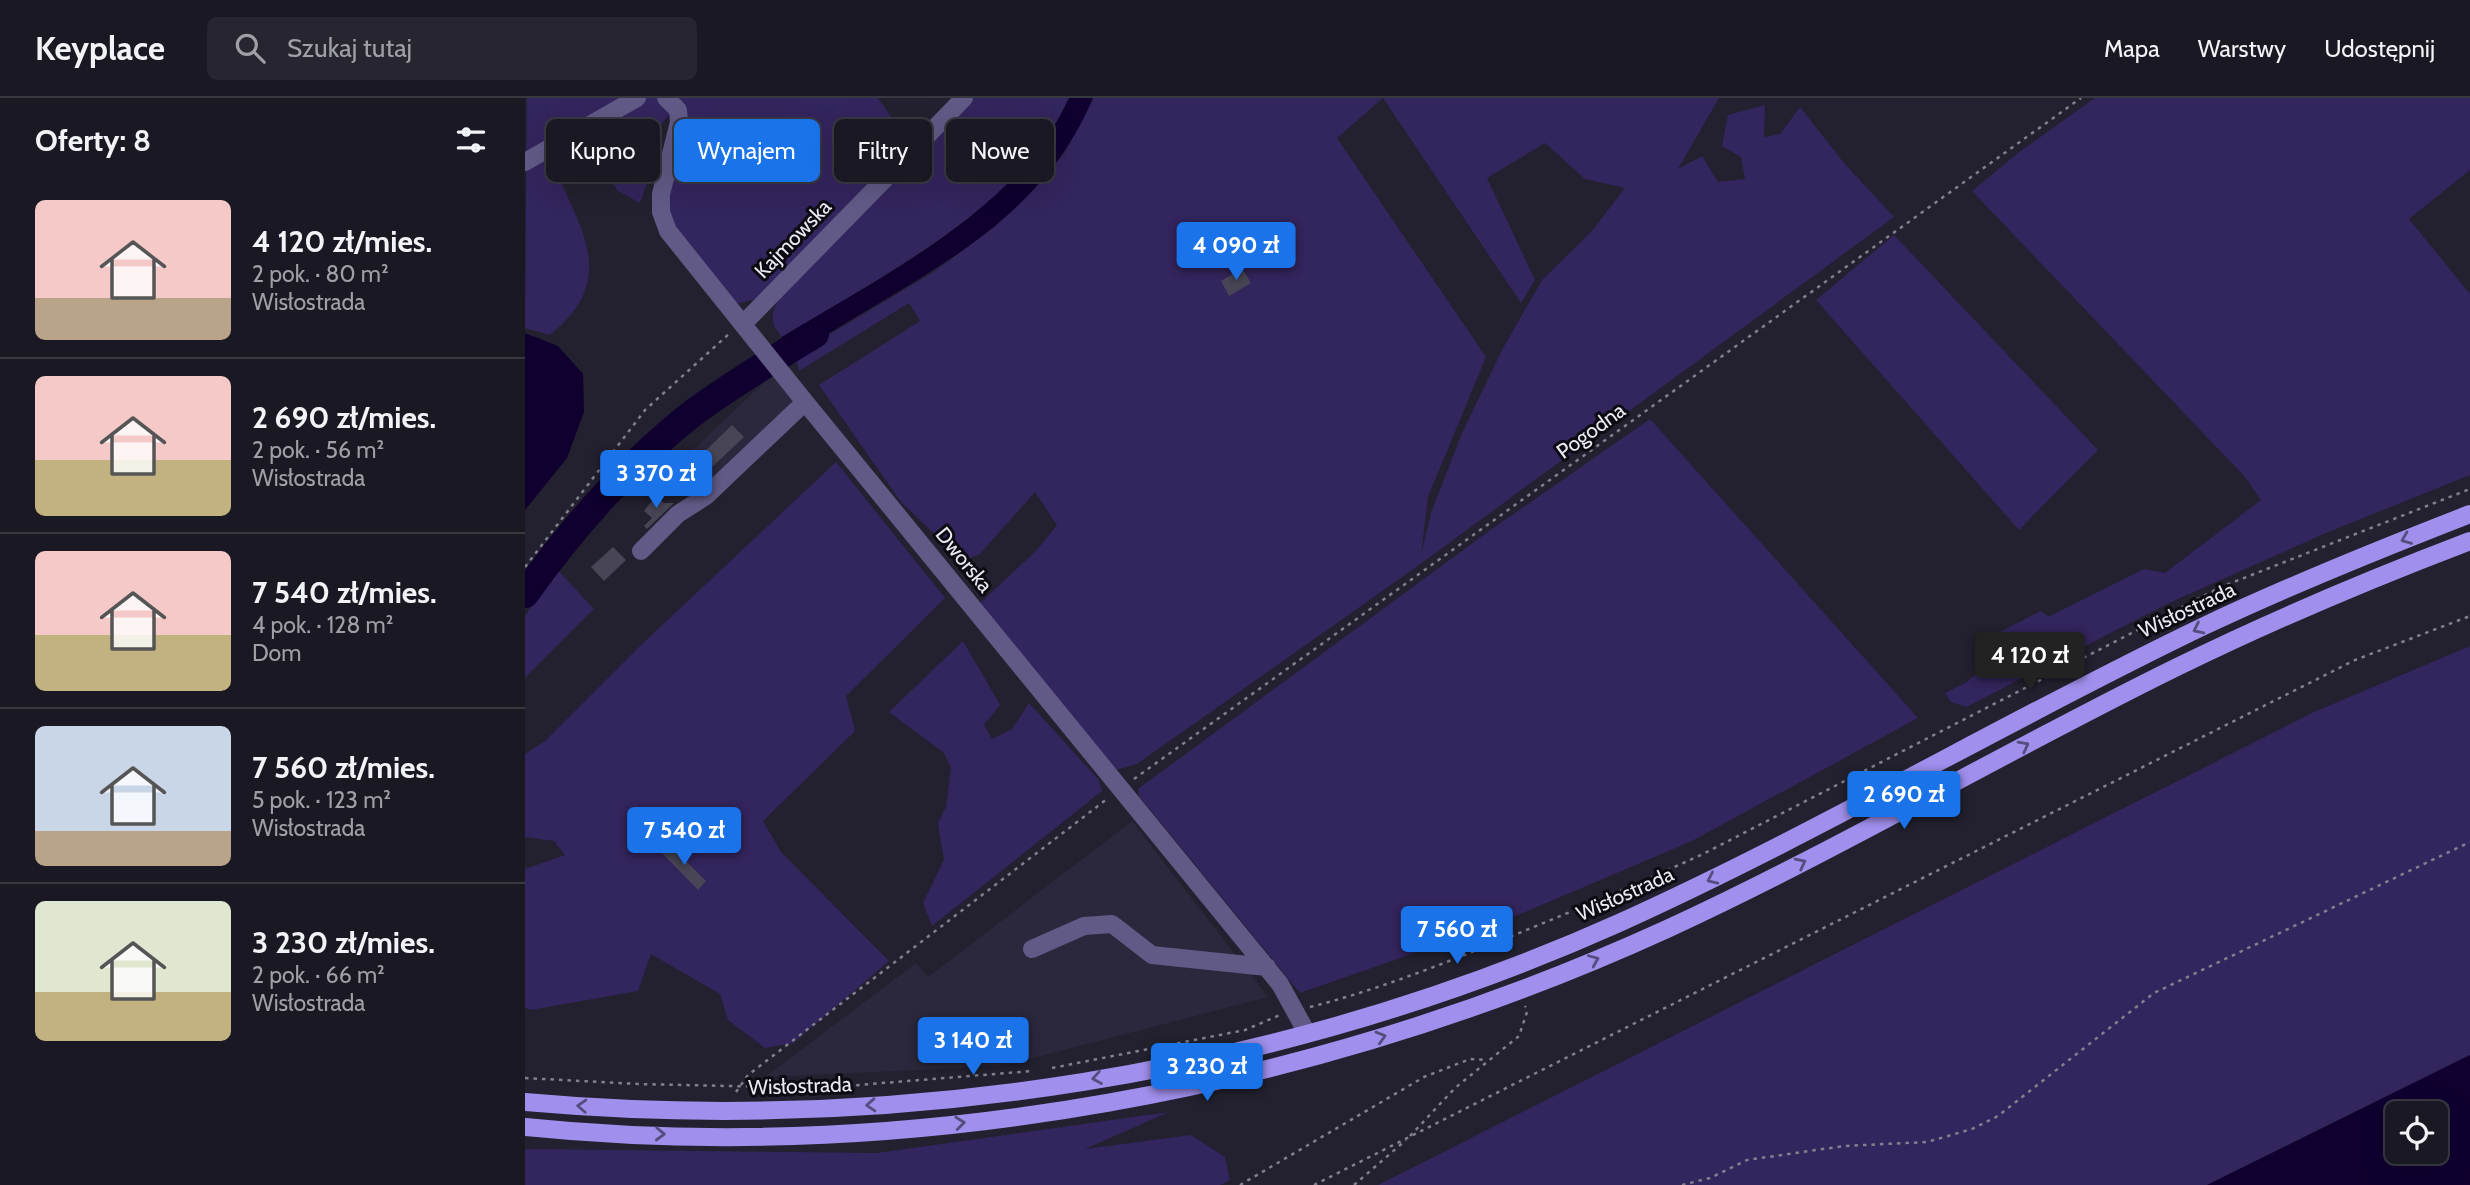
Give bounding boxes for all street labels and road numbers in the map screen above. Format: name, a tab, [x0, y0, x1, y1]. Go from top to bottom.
street label: Kajmowska	[749, 194, 837, 284]
street label: Pogodna	[1551, 397, 1630, 464]
street label: Dworska	[931, 522, 998, 597]
street label: Wisłostrada	[2135, 576, 2239, 643]
street label: Wisłostrada	[1572, 861, 1677, 926]
street label: Wisłostrada	[748, 1071, 852, 1100]

